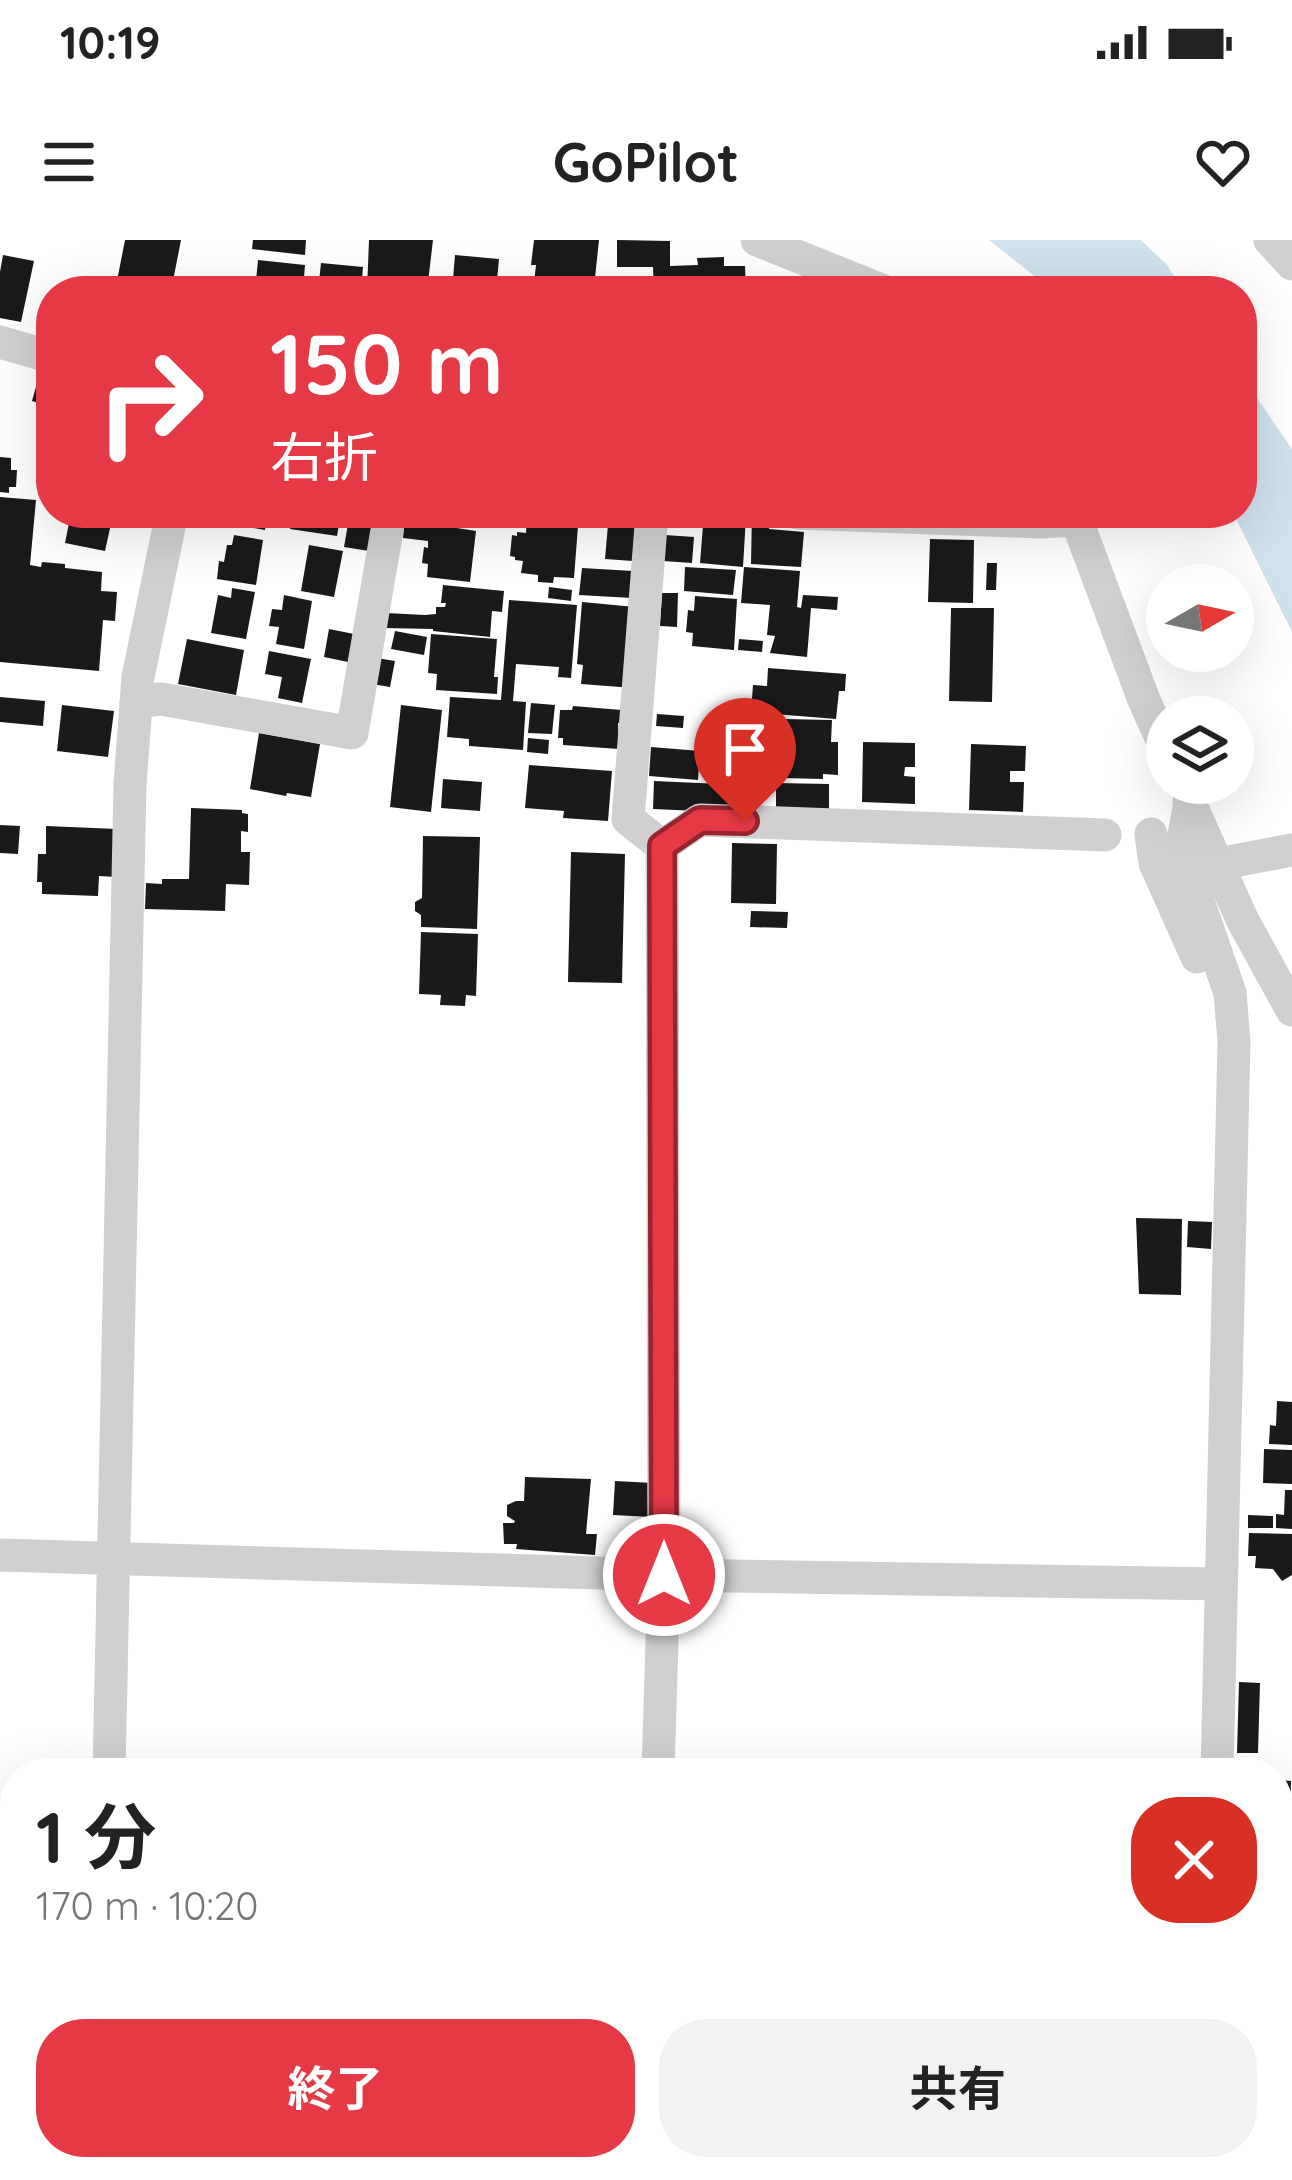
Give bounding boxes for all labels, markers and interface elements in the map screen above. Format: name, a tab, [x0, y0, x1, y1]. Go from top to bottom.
text: 10:19	[60, 14, 161, 70]
text: GoPilot	[553, 128, 739, 196]
icon: menu	[36, 129, 102, 195]
icon: heart	[1190, 129, 1256, 195]
text: 150 m	[270, 310, 504, 415]
icon: right	[72, 324, 228, 480]
text: 右折	[270, 423, 378, 491]
north arrow	[1146, 564, 1254, 672]
map controls	[1146, 564, 1254, 804]
button: layers	[1146, 696, 1254, 804]
pin	[694, 698, 796, 821]
icon: arrive	[712, 716, 778, 782]
position arrow	[601, 1512, 727, 1638]
text: 1 分	[36, 1791, 156, 1881]
button: close	[1131, 1797, 1257, 1923]
text: 170 m · 10:20	[36, 1881, 259, 1930]
button: 終了	[36, 2019, 635, 2157]
button: 共有	[659, 2019, 1257, 2157]

